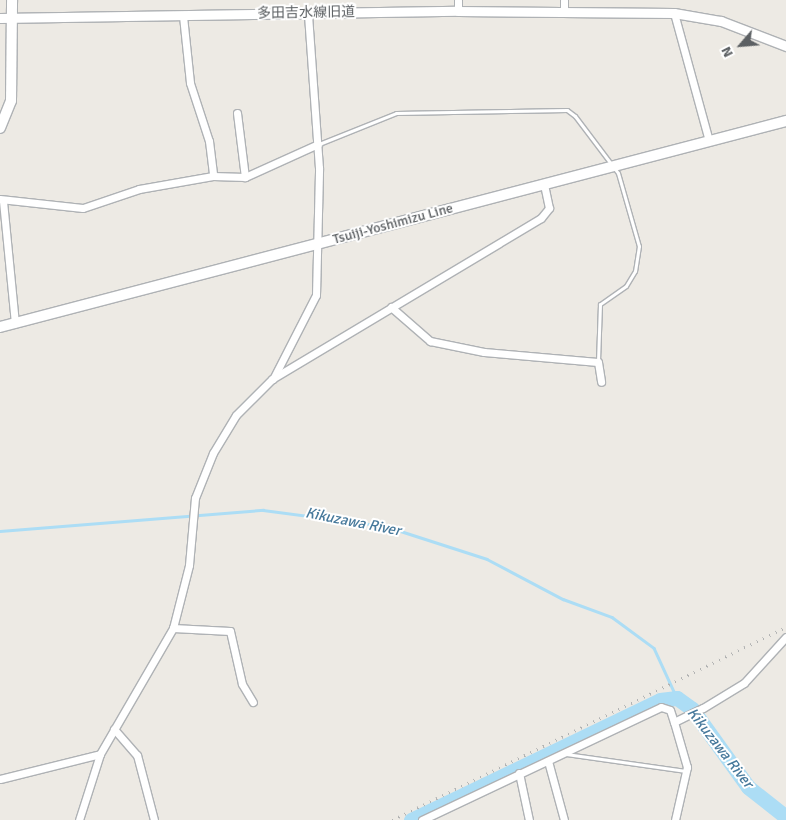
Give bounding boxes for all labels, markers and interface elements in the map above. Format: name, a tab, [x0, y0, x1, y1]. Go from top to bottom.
street label: 多田吉水線旧道	[257, 4, 355, 22]
north arrow	[716, 20, 766, 70]
text: N	[717, 44, 737, 60]
street label: Tsuiji-Yoshimizu Line	[331, 200, 455, 248]
water label: Kikuzawa River	[304, 504, 402, 540]
water label: Kikuzawa River	[683, 704, 757, 792]

